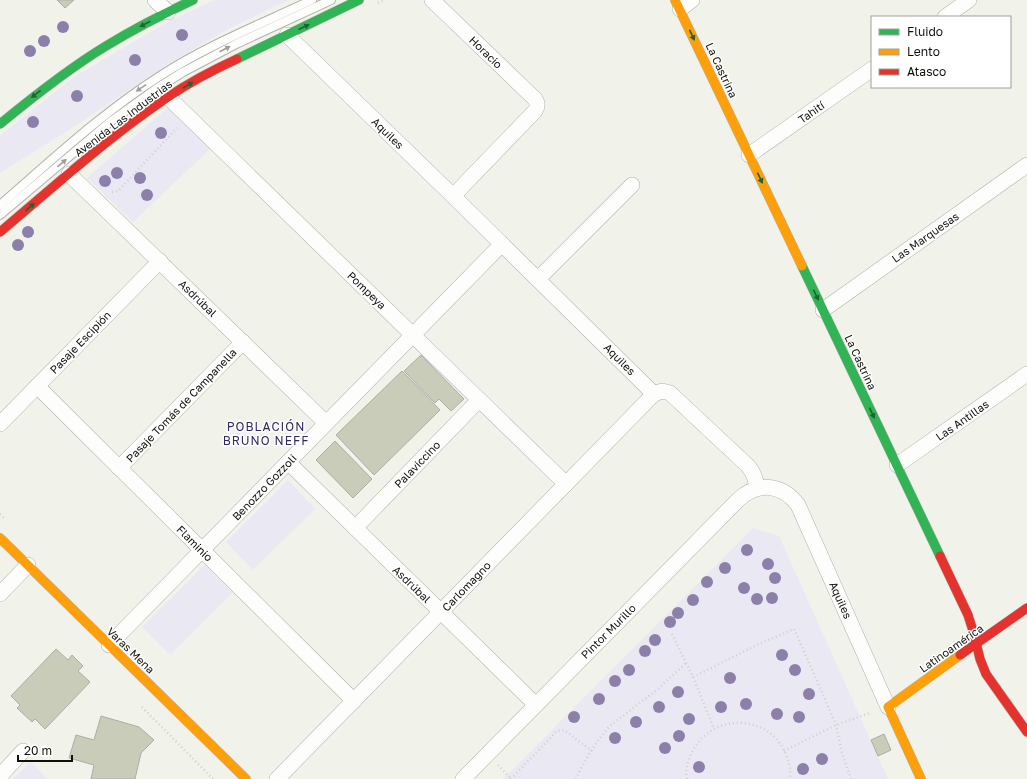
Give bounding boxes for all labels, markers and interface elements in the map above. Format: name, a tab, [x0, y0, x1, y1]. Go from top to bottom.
legend	[871, 16, 1011, 88]
one-way arrow	[140, 21, 151, 27]
one-way arrow	[299, 24, 310, 30]
text: Fluido	[907, 24, 943, 39]
one-way arrow	[689, 30, 695, 41]
street label: Horacio	[467, 33, 506, 71]
street label: La Castrina	[704, 40, 740, 100]
text: Lento	[907, 44, 940, 59]
one-way arrow	[220, 46, 231, 52]
text: Atasco	[907, 64, 946, 79]
street label: Avenida Las Industrias	[72, 77, 174, 159]
one-way arrow	[182, 81, 194, 88]
one-way arrow	[135, 85, 147, 92]
one-way arrow	[31, 90, 42, 99]
street label: Tahití	[795, 98, 828, 126]
street label: Aquiles	[369, 115, 407, 151]
one-way arrow	[56, 158, 67, 167]
one-way arrow	[757, 172, 763, 184]
one-way arrow	[25, 202, 35, 211]
street label: Las Marquesas	[889, 209, 961, 265]
street label: Pompeya	[345, 269, 389, 311]
street label: Asdrúbal	[176, 277, 220, 319]
one-way arrow	[813, 290, 819, 301]
street label: Pasaje Escipión	[47, 308, 113, 376]
street label: La Castrina	[843, 332, 879, 392]
street label: Aquiles	[602, 341, 639, 378]
street label: Pasaje Tomás de Campanella	[123, 345, 239, 465]
street label: Las Antillas	[933, 397, 991, 443]
one-way arrow	[869, 407, 875, 418]
district label: POBLACIÓN BRUNO NEFF	[223, 419, 309, 448]
street label: Palaviccino	[391, 438, 443, 490]
street label: Benozzo Gozzoli	[229, 451, 299, 523]
street label: Flaminio	[174, 522, 216, 564]
street label: Carlomagno	[439, 558, 493, 614]
street label: Asdrúbal	[390, 563, 434, 605]
street label: Aquiles	[827, 579, 855, 621]
street label: Pintor Murillo	[578, 601, 638, 661]
street label: Latinoamérica	[917, 621, 985, 675]
street label: Varas Mena	[105, 624, 157, 676]
scale bar	[18, 737, 72, 763]
text: 20 m	[24, 743, 52, 758]

